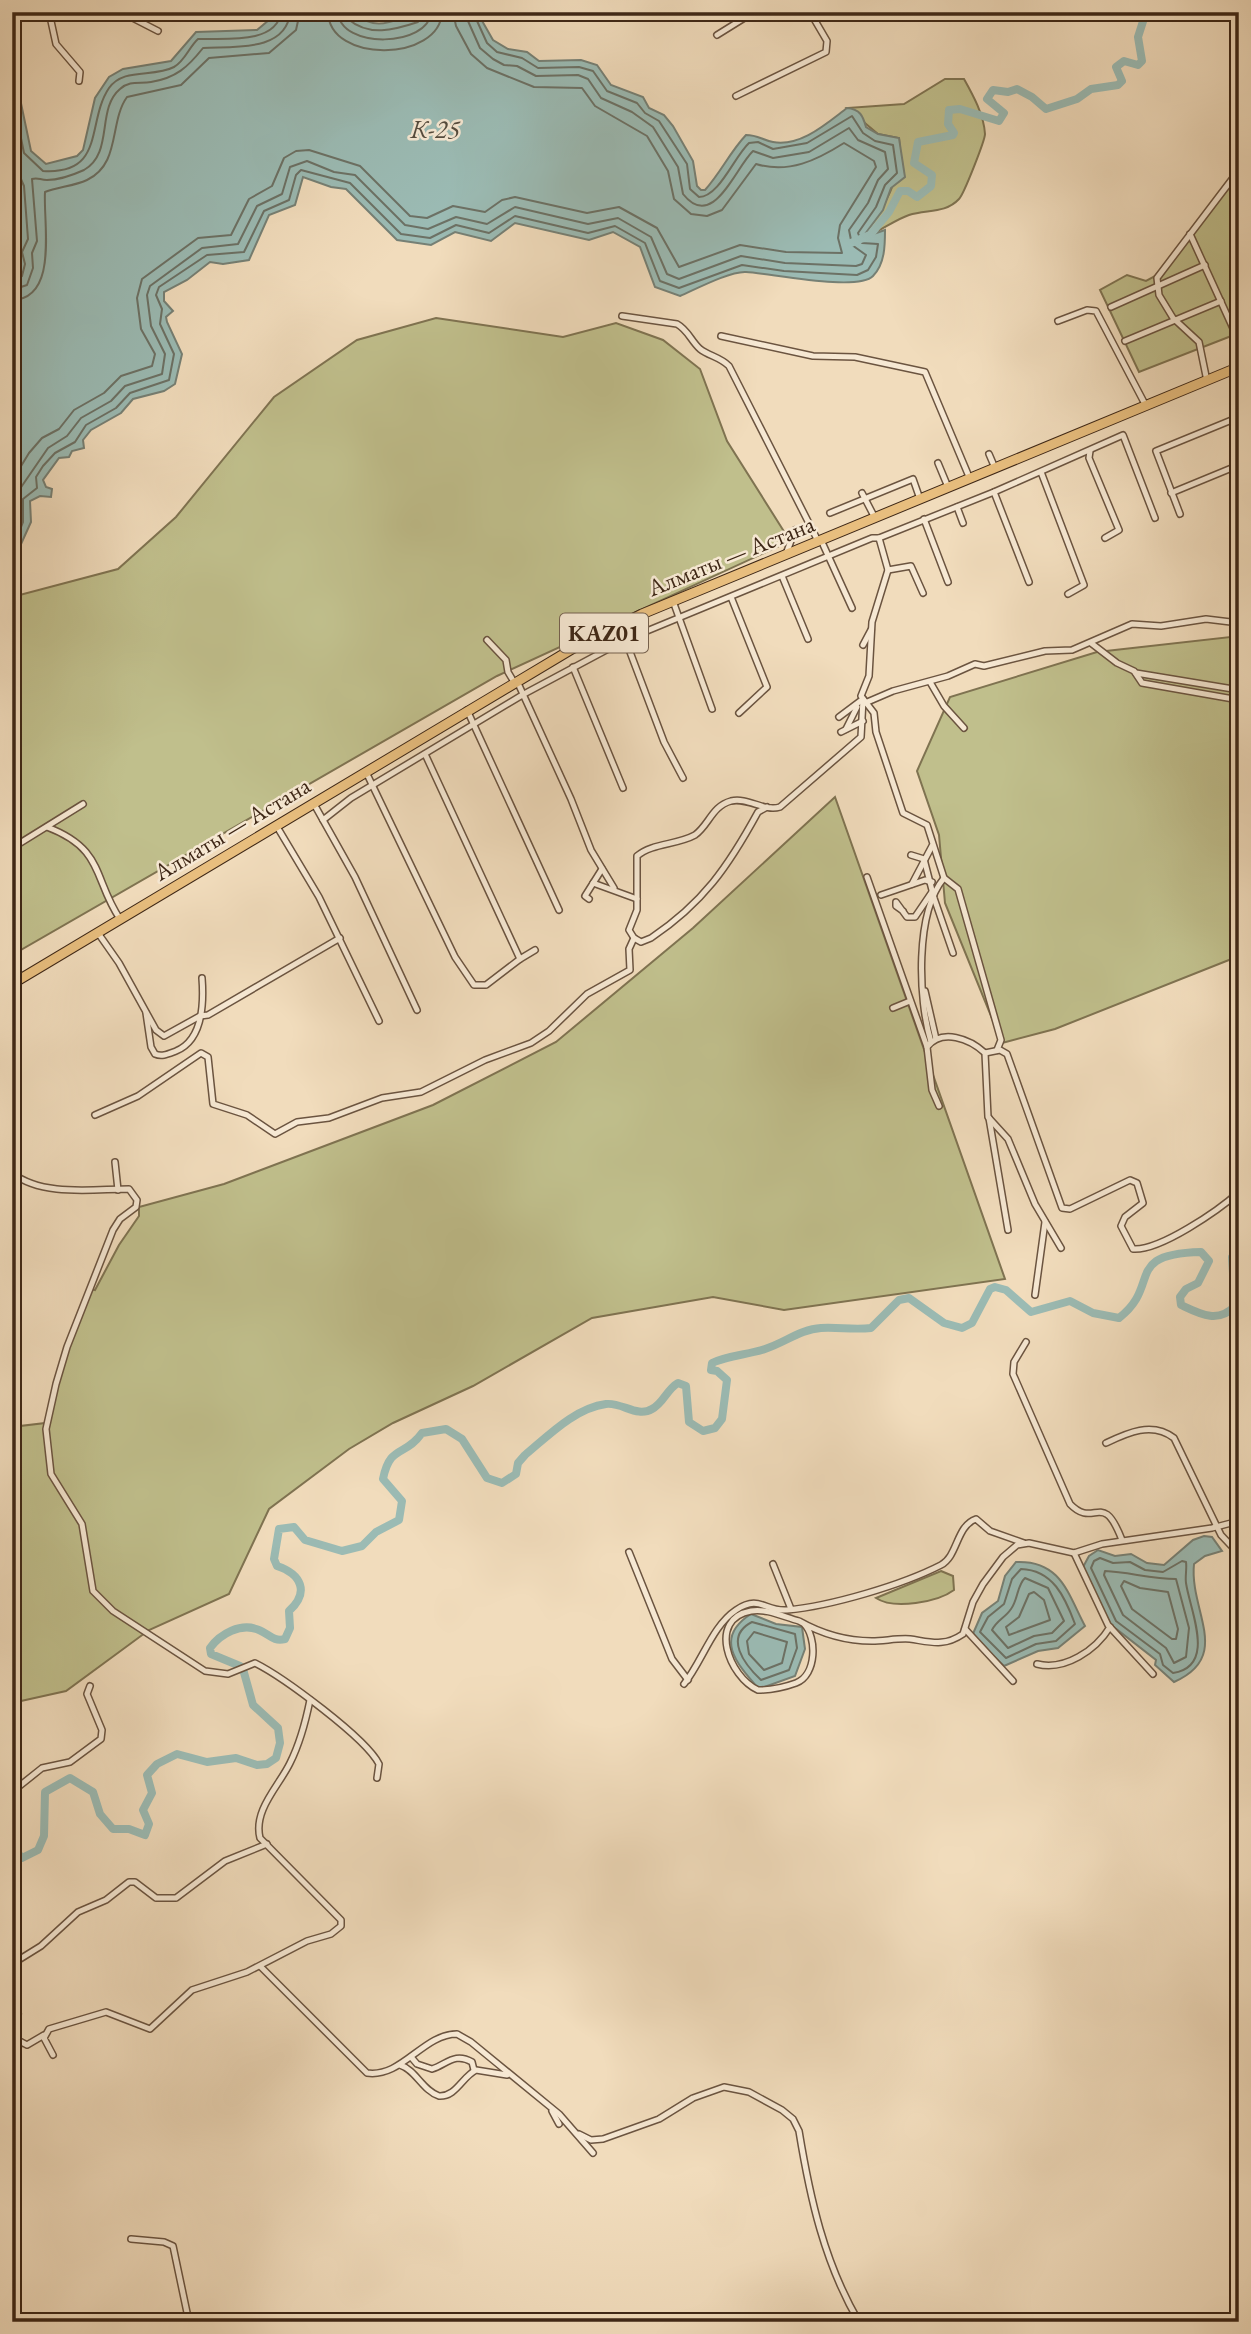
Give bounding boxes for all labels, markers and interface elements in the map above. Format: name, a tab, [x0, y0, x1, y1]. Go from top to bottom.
water label: К-25	[409, 112, 461, 146]
street label: Алматы — Астана	[642, 508, 819, 604]
road number: KАZ01	[560, 614, 648, 652]
street label: Алматы — Астана	[147, 769, 316, 888]

